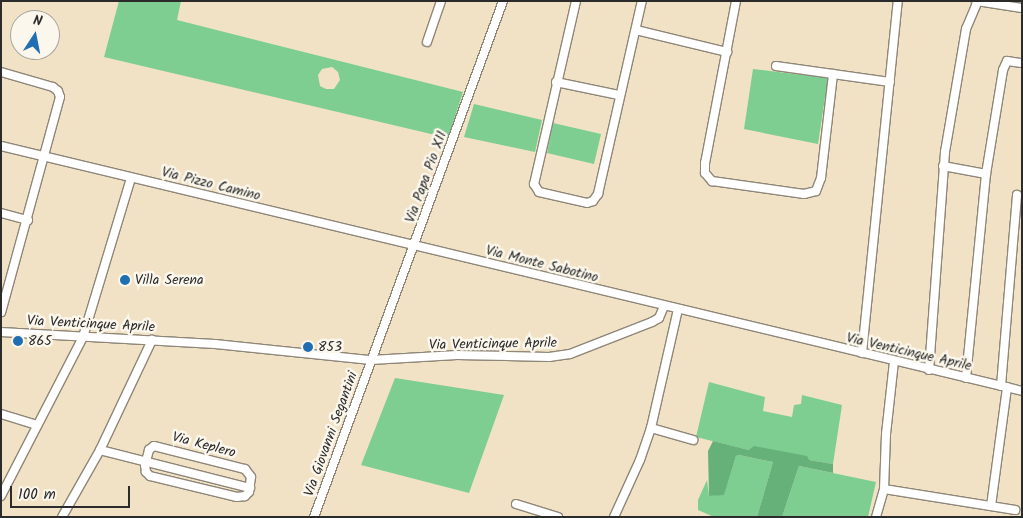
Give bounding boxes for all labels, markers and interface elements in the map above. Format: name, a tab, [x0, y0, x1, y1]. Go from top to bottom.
north arrow	[10, 10, 60, 60]
text: N	[31, 10, 44, 33]
street label: Via Papa Pio XII	[402, 129, 450, 225]
street label: Via Pizzo Camino	[160, 164, 262, 204]
street label: Via Monte Sabotino	[484, 242, 600, 286]
place label: Villa Serena	[135, 272, 204, 288]
marker: Villa Serena	[119, 274, 131, 286]
street label: Via Venticinque Aprile	[27, 312, 155, 336]
street label: Via Venticinque Aprile	[845, 329, 973, 375]
place label: 865	[28, 333, 52, 349]
street label: Via Venticinque Aprile	[429, 334, 557, 354]
marker: 865	[12, 335, 24, 347]
place label: 853	[318, 339, 342, 355]
marker: 853	[302, 341, 314, 353]
street label: Via Giovanni Segantini	[301, 369, 361, 499]
street label: Via Keplero	[170, 428, 238, 462]
scale bar	[12, 476, 132, 508]
text: 100 m	[18, 483, 56, 507]

